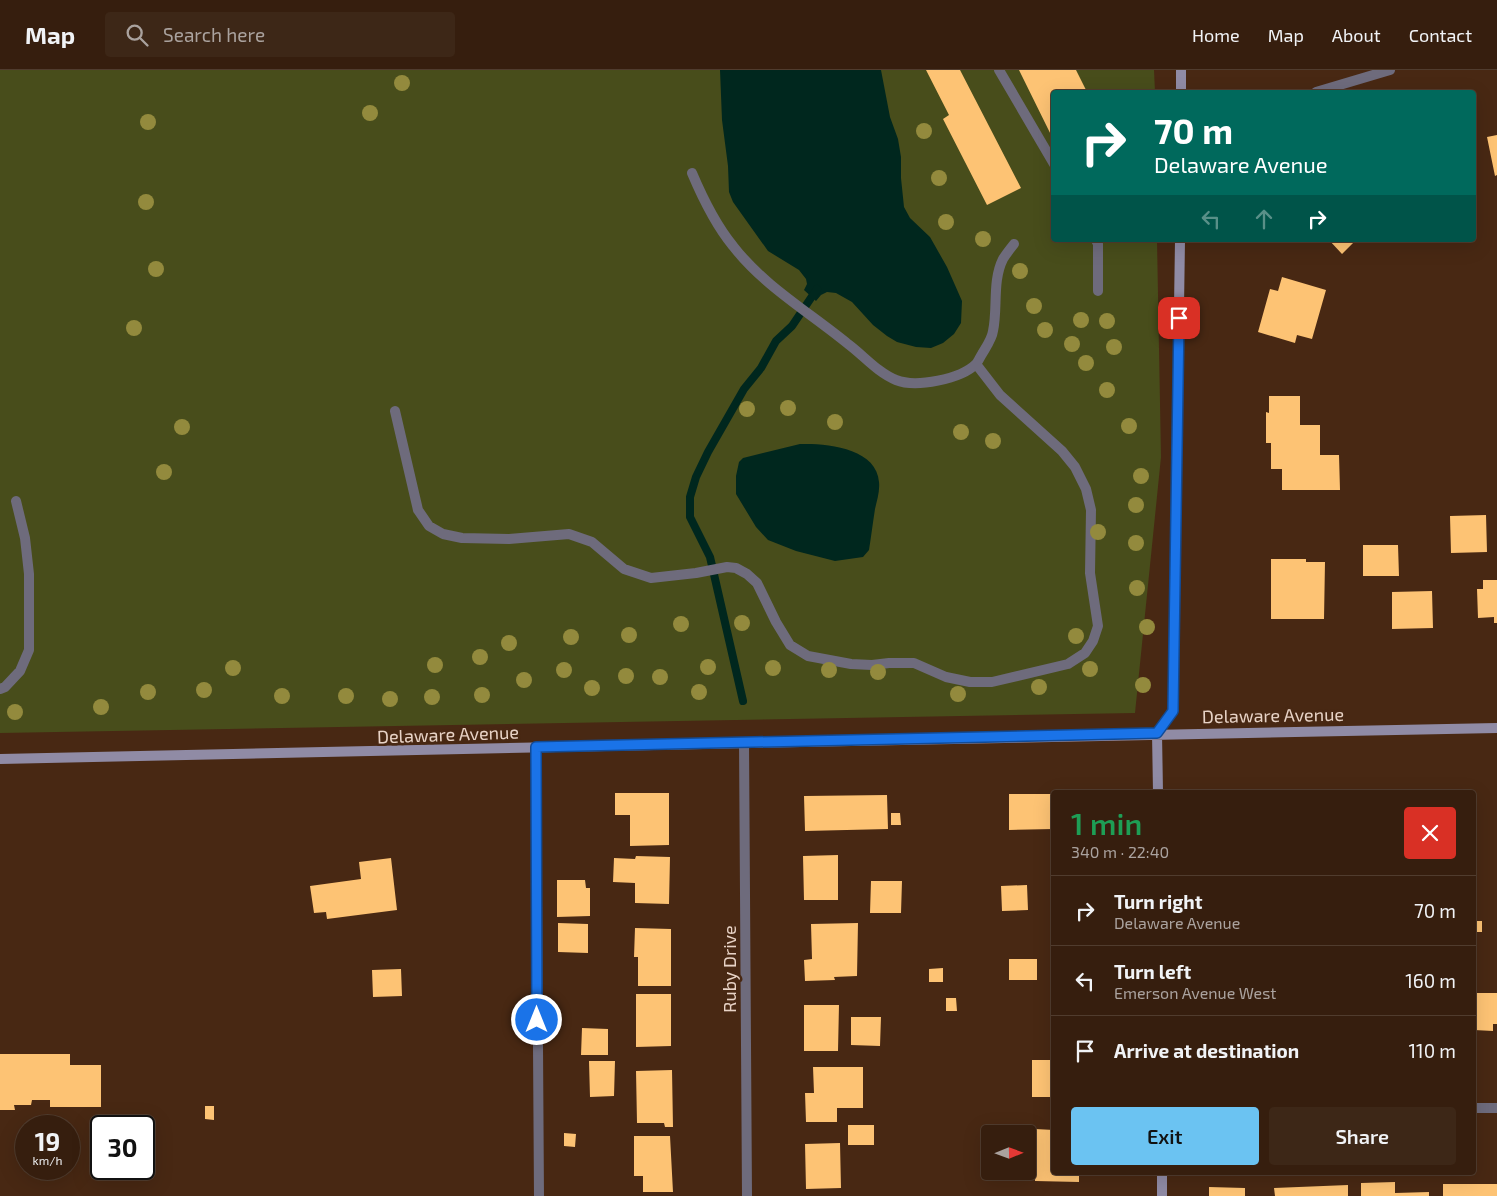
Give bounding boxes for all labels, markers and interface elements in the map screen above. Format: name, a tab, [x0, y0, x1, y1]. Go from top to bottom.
search box	[105, 12, 455, 57]
text: Map	[25, 20, 75, 49]
icon: search	[123, 21, 151, 49]
text: Search here	[163, 23, 265, 46]
text: Home	[1192, 24, 1240, 46]
text: Map	[1268, 24, 1304, 46]
text: About	[1332, 24, 1381, 46]
text: Contact	[1409, 24, 1472, 46]
text: 70 m	[1154, 109, 1233, 151]
icon: right	[1071, 110, 1136, 175]
text: Delaware Avenue	[1154, 151, 1328, 177]
icon: left	[1197, 205, 1225, 233]
icon: ahead	[1250, 205, 1278, 233]
icon: right	[1303, 205, 1331, 233]
pin	[1158, 297, 1200, 339]
icon: arrive	[1165, 304, 1193, 332]
street label: Delaware Avenue	[1202, 703, 1344, 727]
street label: Delaware Avenue	[377, 721, 519, 747]
text: 1 min	[1071, 805, 1142, 841]
button: close	[1404, 807, 1456, 859]
text: 340 m · 22:40	[1071, 842, 1169, 861]
text: Turn right	[1114, 890, 1202, 913]
icon: right	[1071, 897, 1099, 925]
text: 70 m	[1414, 899, 1456, 922]
text: Delaware Avenue	[1114, 913, 1240, 932]
street label: Ruby Drive	[718, 925, 740, 1013]
text: Turn left	[1114, 960, 1191, 983]
icon: left	[1071, 967, 1099, 995]
text: 160 m	[1405, 969, 1456, 992]
text: Emerson Avenue West	[1114, 983, 1276, 1002]
position arrow	[510, 993, 562, 1045]
icon: arrive	[1071, 1037, 1099, 1065]
text: Arrive at destination	[1114, 1039, 1299, 1062]
text: 110 m	[1409, 1039, 1456, 1062]
button: Exit	[1071, 1107, 1259, 1165]
button: Share	[1269, 1107, 1456, 1165]
speed limit sign: 30	[90, 1115, 155, 1180]
north arrow	[981, 1125, 1036, 1180]
map controls	[981, 1125, 1036, 1180]
text: 19	[35, 1126, 60, 1156]
text: km/h	[33, 1153, 62, 1167]

